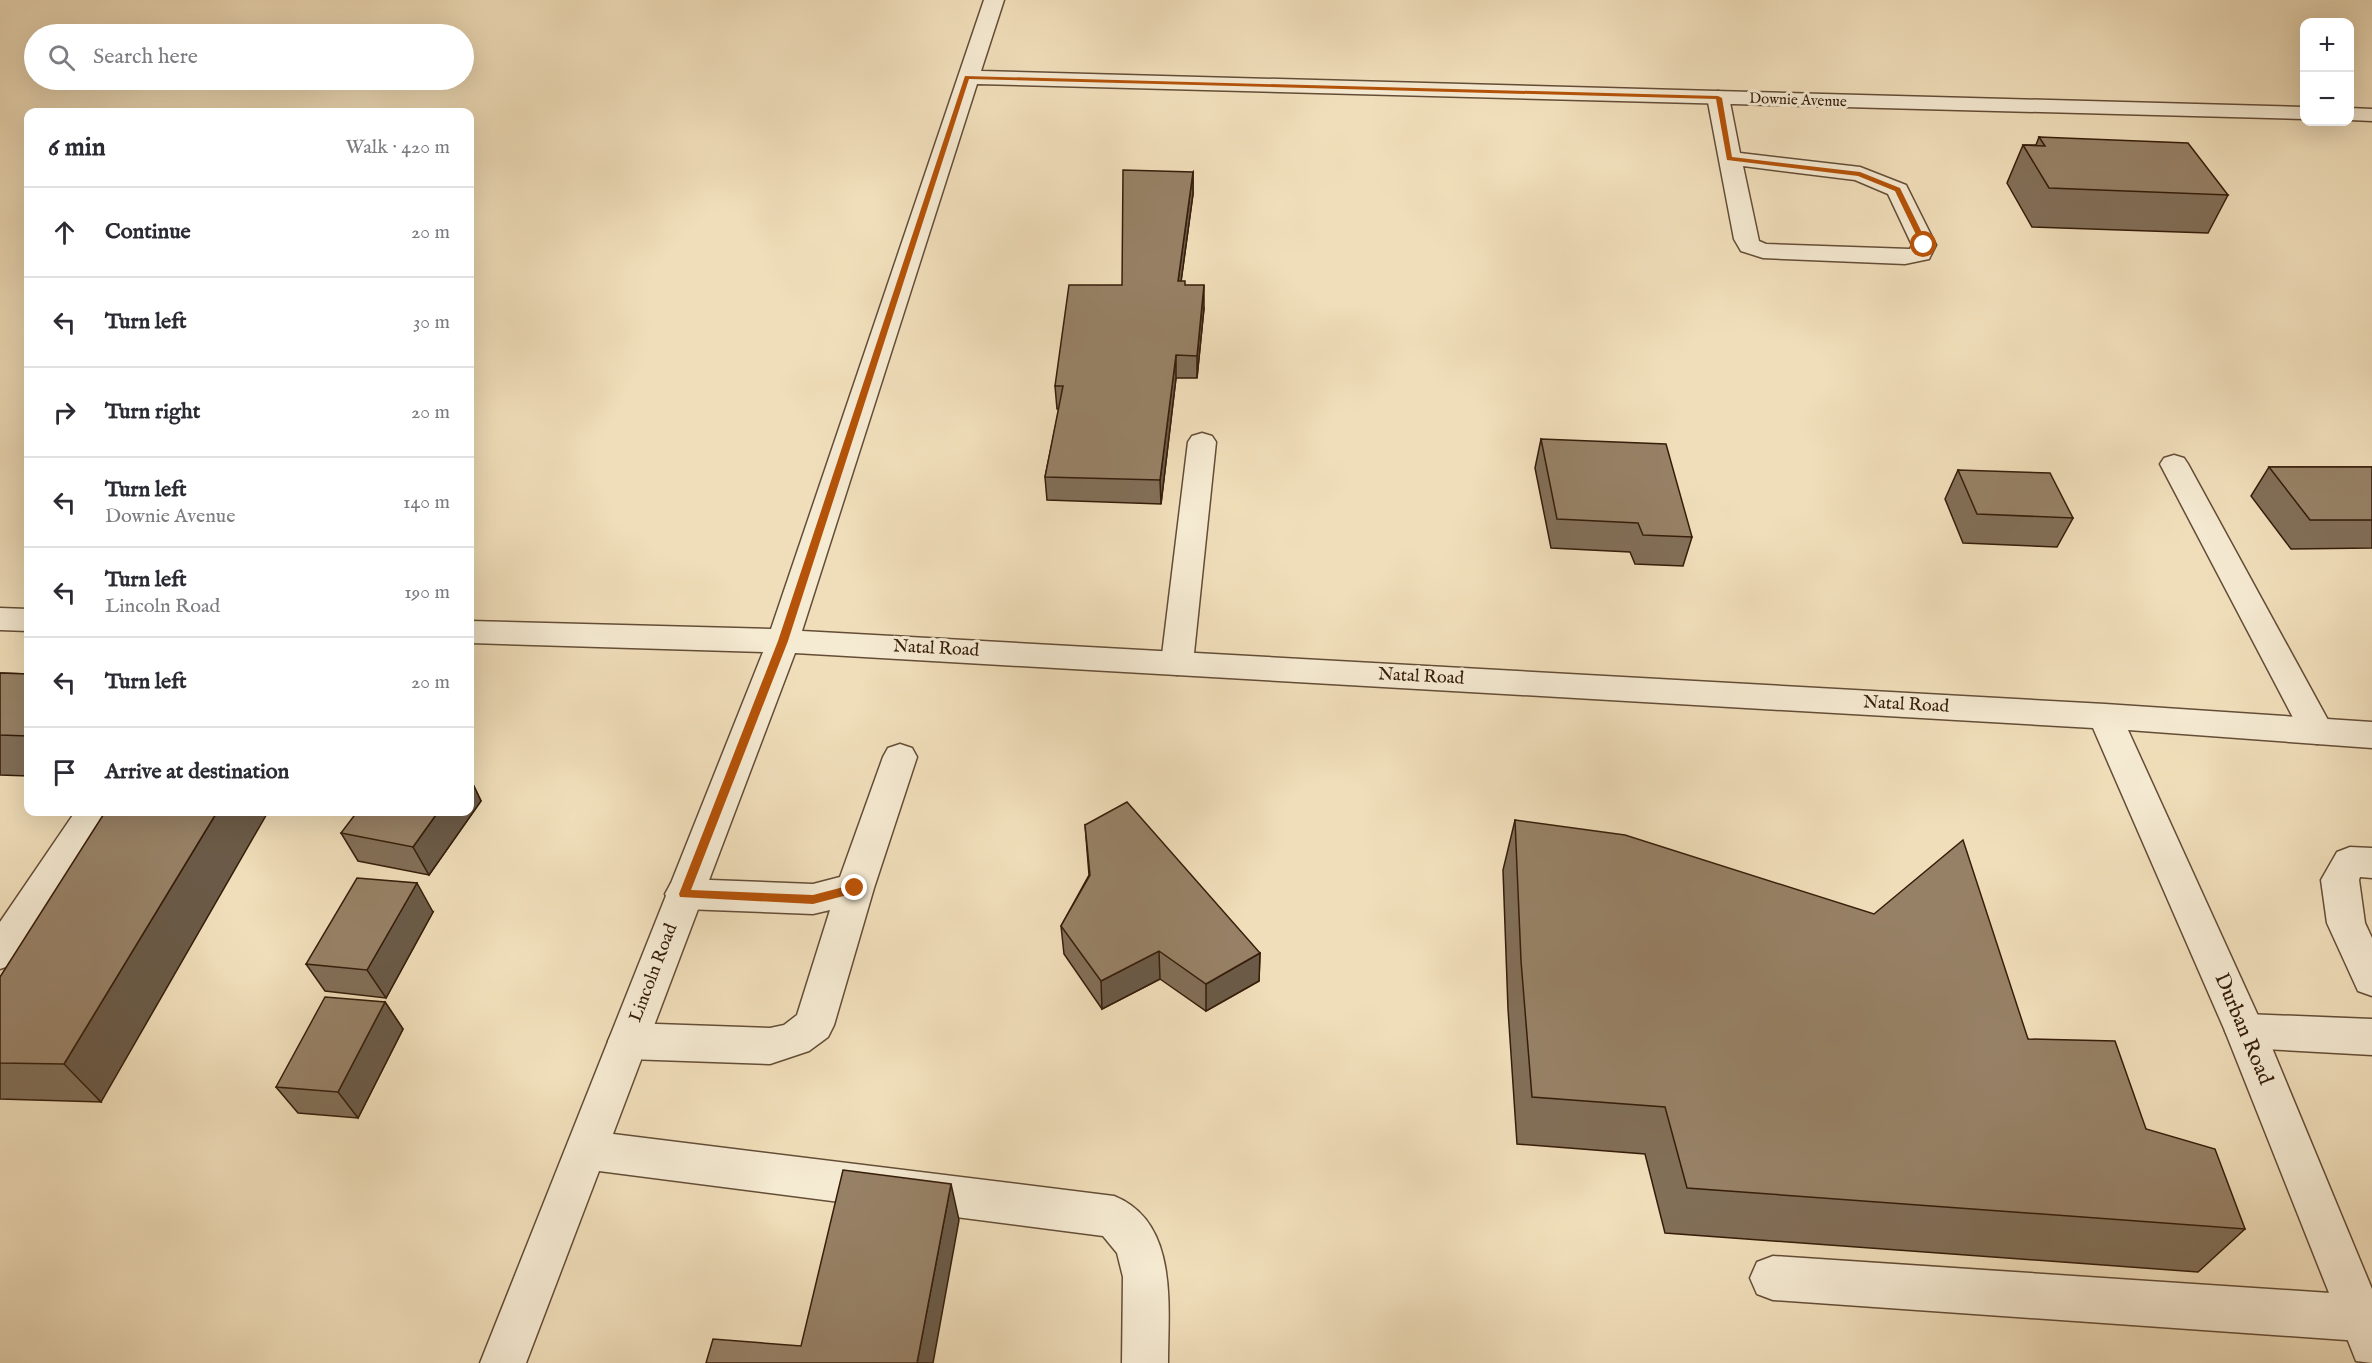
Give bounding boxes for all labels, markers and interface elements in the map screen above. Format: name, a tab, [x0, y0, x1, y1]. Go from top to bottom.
map controls	[2300, 18, 2354, 126]
button: +	[2300, 18, 2354, 72]
search box	[24, 24, 474, 90]
icon: search	[45, 41, 78, 74]
text: Search here	[93, 43, 198, 71]
button: −	[2300, 72, 2354, 126]
street label: Downie Avenue	[1749, 89, 1847, 111]
text: 6 min	[48, 131, 106, 164]
text: Walk · 420 m	[345, 135, 450, 160]
icon: ahead	[48, 216, 81, 249]
text: Continue	[105, 218, 191, 246]
text: 20 m	[411, 220, 450, 245]
route start	[1910, 231, 1936, 257]
icon: left	[48, 306, 81, 339]
text: Turn left	[105, 308, 187, 336]
text: 30 m	[413, 310, 450, 335]
icon: right	[48, 396, 81, 429]
text: Turn right	[105, 398, 200, 426]
text: 20 m	[411, 400, 450, 425]
text: Turn left	[105, 476, 187, 504]
icon: left	[48, 486, 81, 519]
text: 140 m	[403, 490, 450, 515]
text: Downie Avenue	[105, 504, 235, 529]
text: Turn left	[105, 566, 187, 594]
icon: left	[48, 576, 81, 609]
text: 190 m	[404, 580, 450, 605]
text: Lincoln Road	[105, 594, 220, 619]
street label: Natal Road	[892, 635, 980, 663]
street label: Natal Road	[1377, 663, 1465, 691]
icon: left	[48, 666, 81, 699]
text: Turn left	[105, 668, 187, 696]
text: 20 m	[411, 670, 450, 695]
street label: Natal Road	[1862, 691, 1950, 719]
icon: arrive	[48, 756, 81, 789]
text: Arrive at destination	[105, 758, 289, 786]
route end	[841, 874, 867, 900]
street label: Lincoln Road	[625, 920, 683, 1026]
street label: Durban Road	[2207, 969, 2279, 1090]

